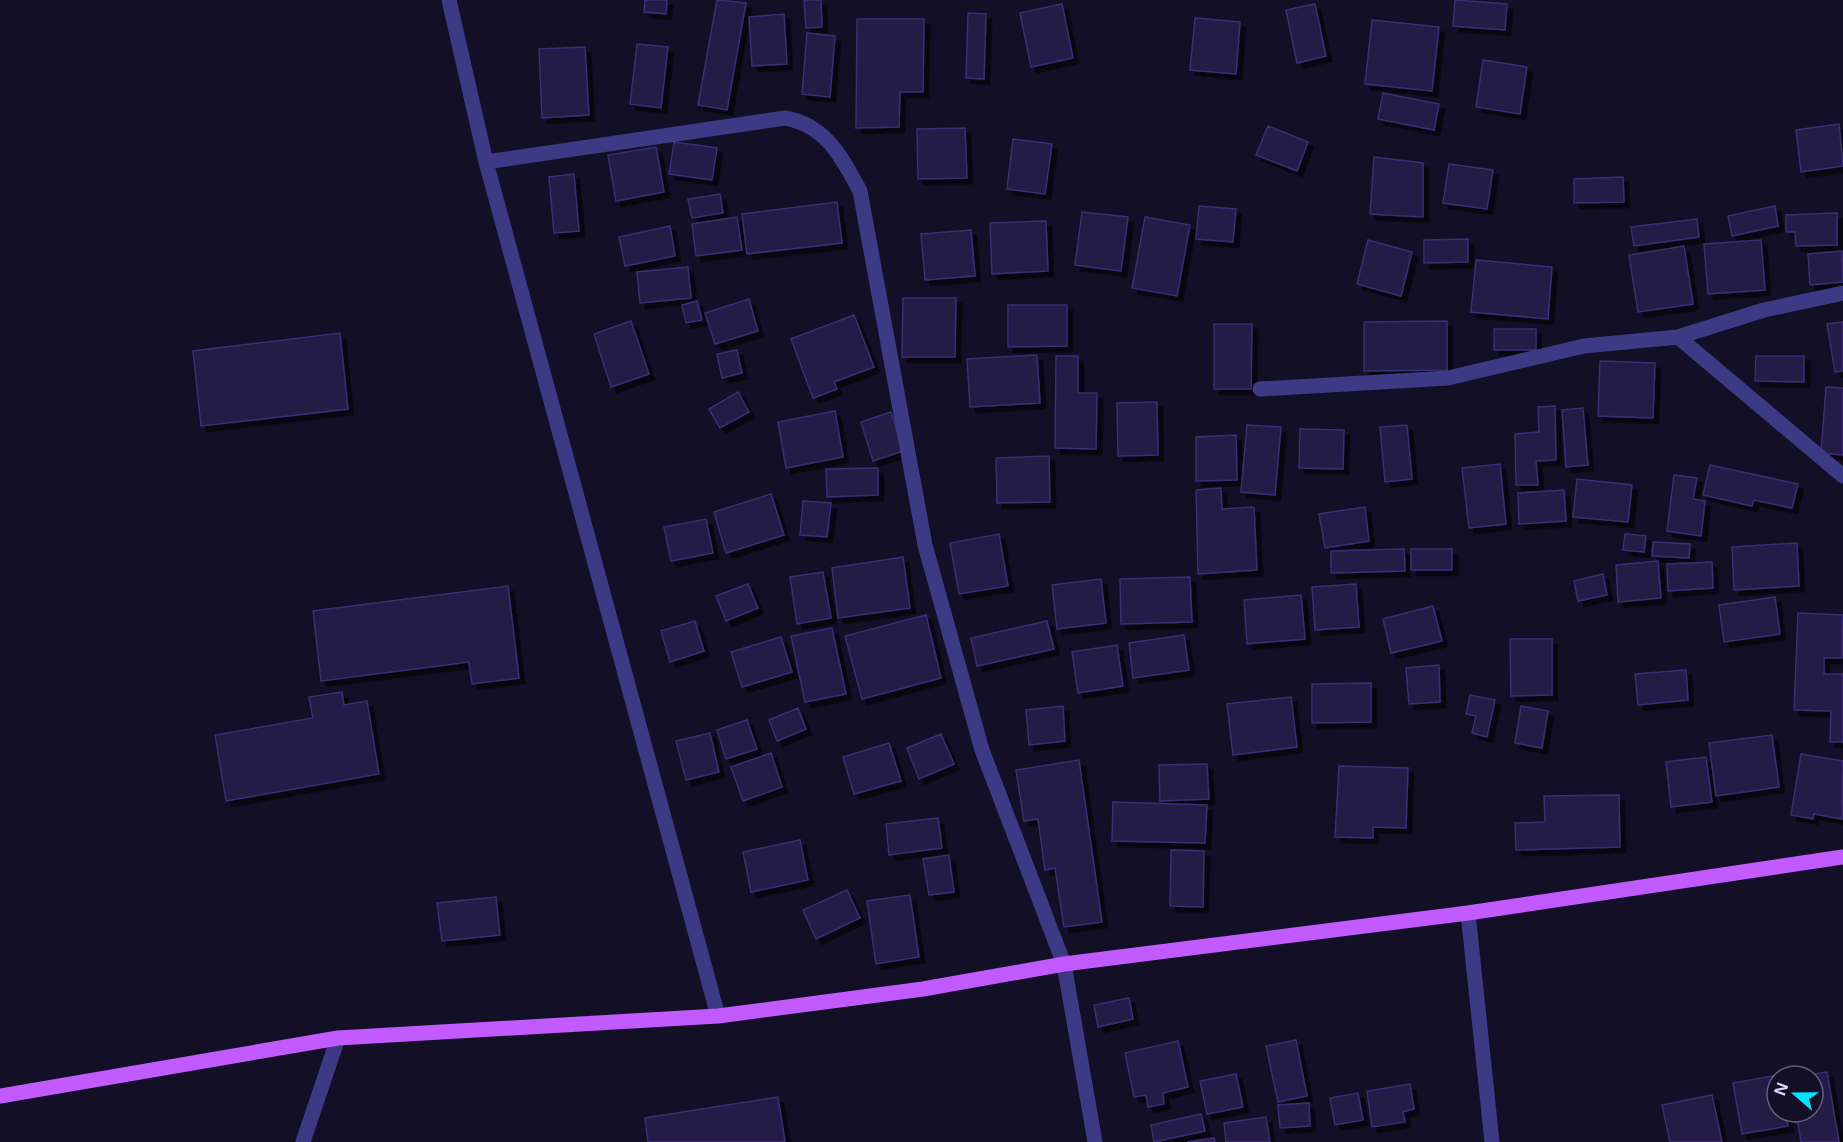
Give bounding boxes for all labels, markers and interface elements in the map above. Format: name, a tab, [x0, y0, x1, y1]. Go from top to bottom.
north arrow	[1765, 1064, 1825, 1124]
text: N	[1768, 1079, 1793, 1099]

